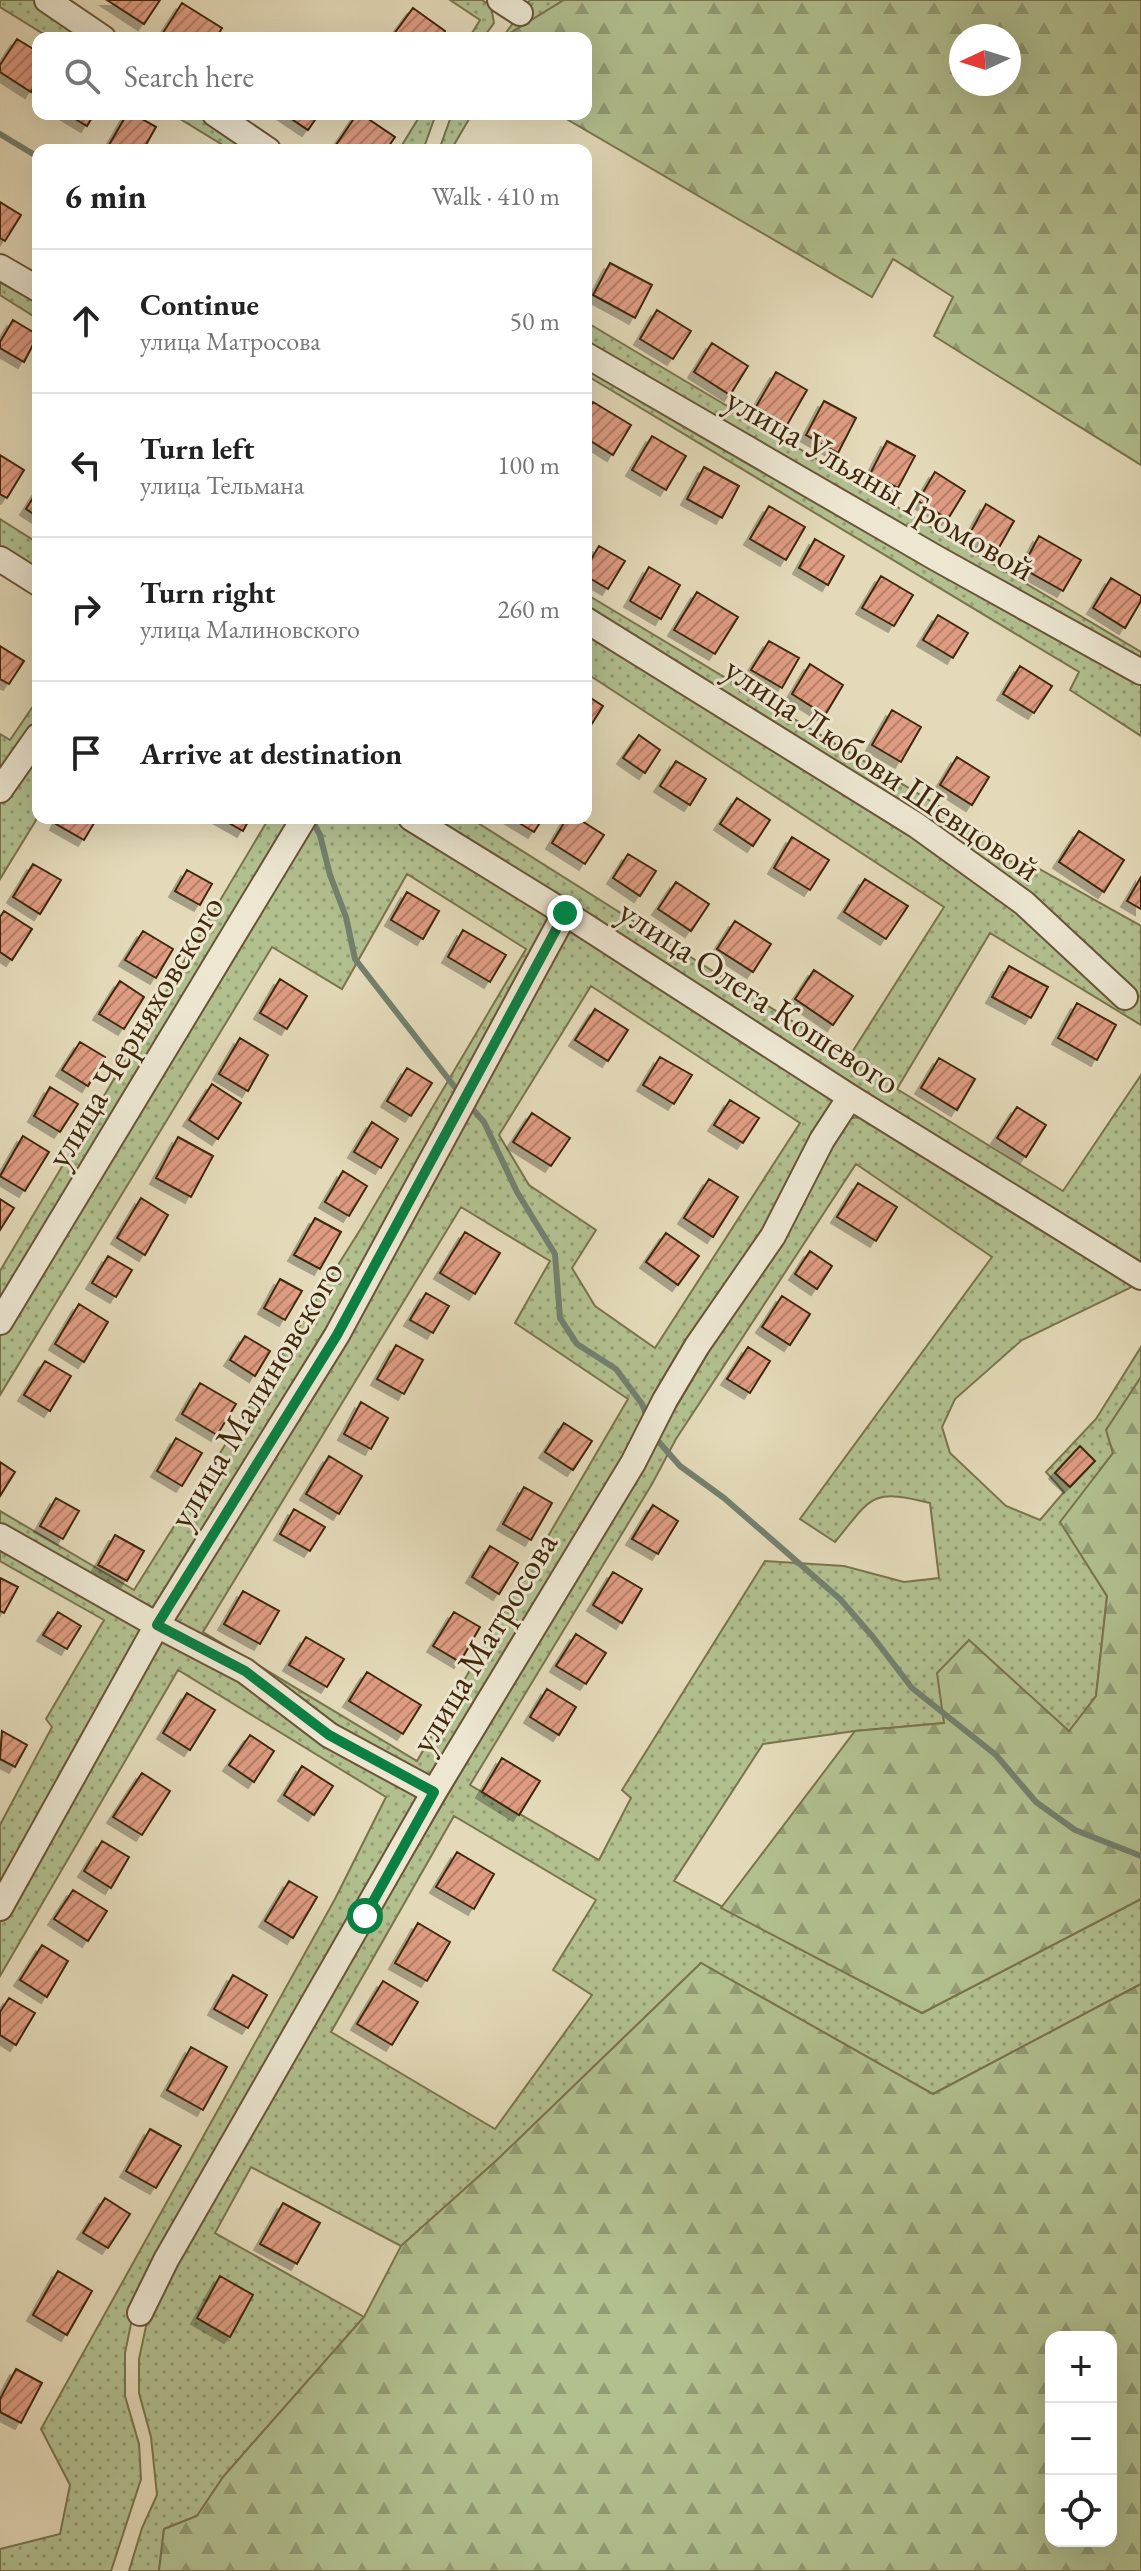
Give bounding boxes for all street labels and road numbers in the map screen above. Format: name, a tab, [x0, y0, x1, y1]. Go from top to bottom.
street label: улица Ульяны Громовой	[717, 376, 1044, 591]
street label: улица Любови Шевцовой	[715, 645, 1050, 892]
street label: улица Черняховского	[34, 886, 234, 1176]
street label: улица Олега Кошевого	[610, 888, 910, 1105]
street label: улица Малиновского	[157, 1252, 354, 1537]
street label: улица Матросова	[399, 1522, 568, 1762]

